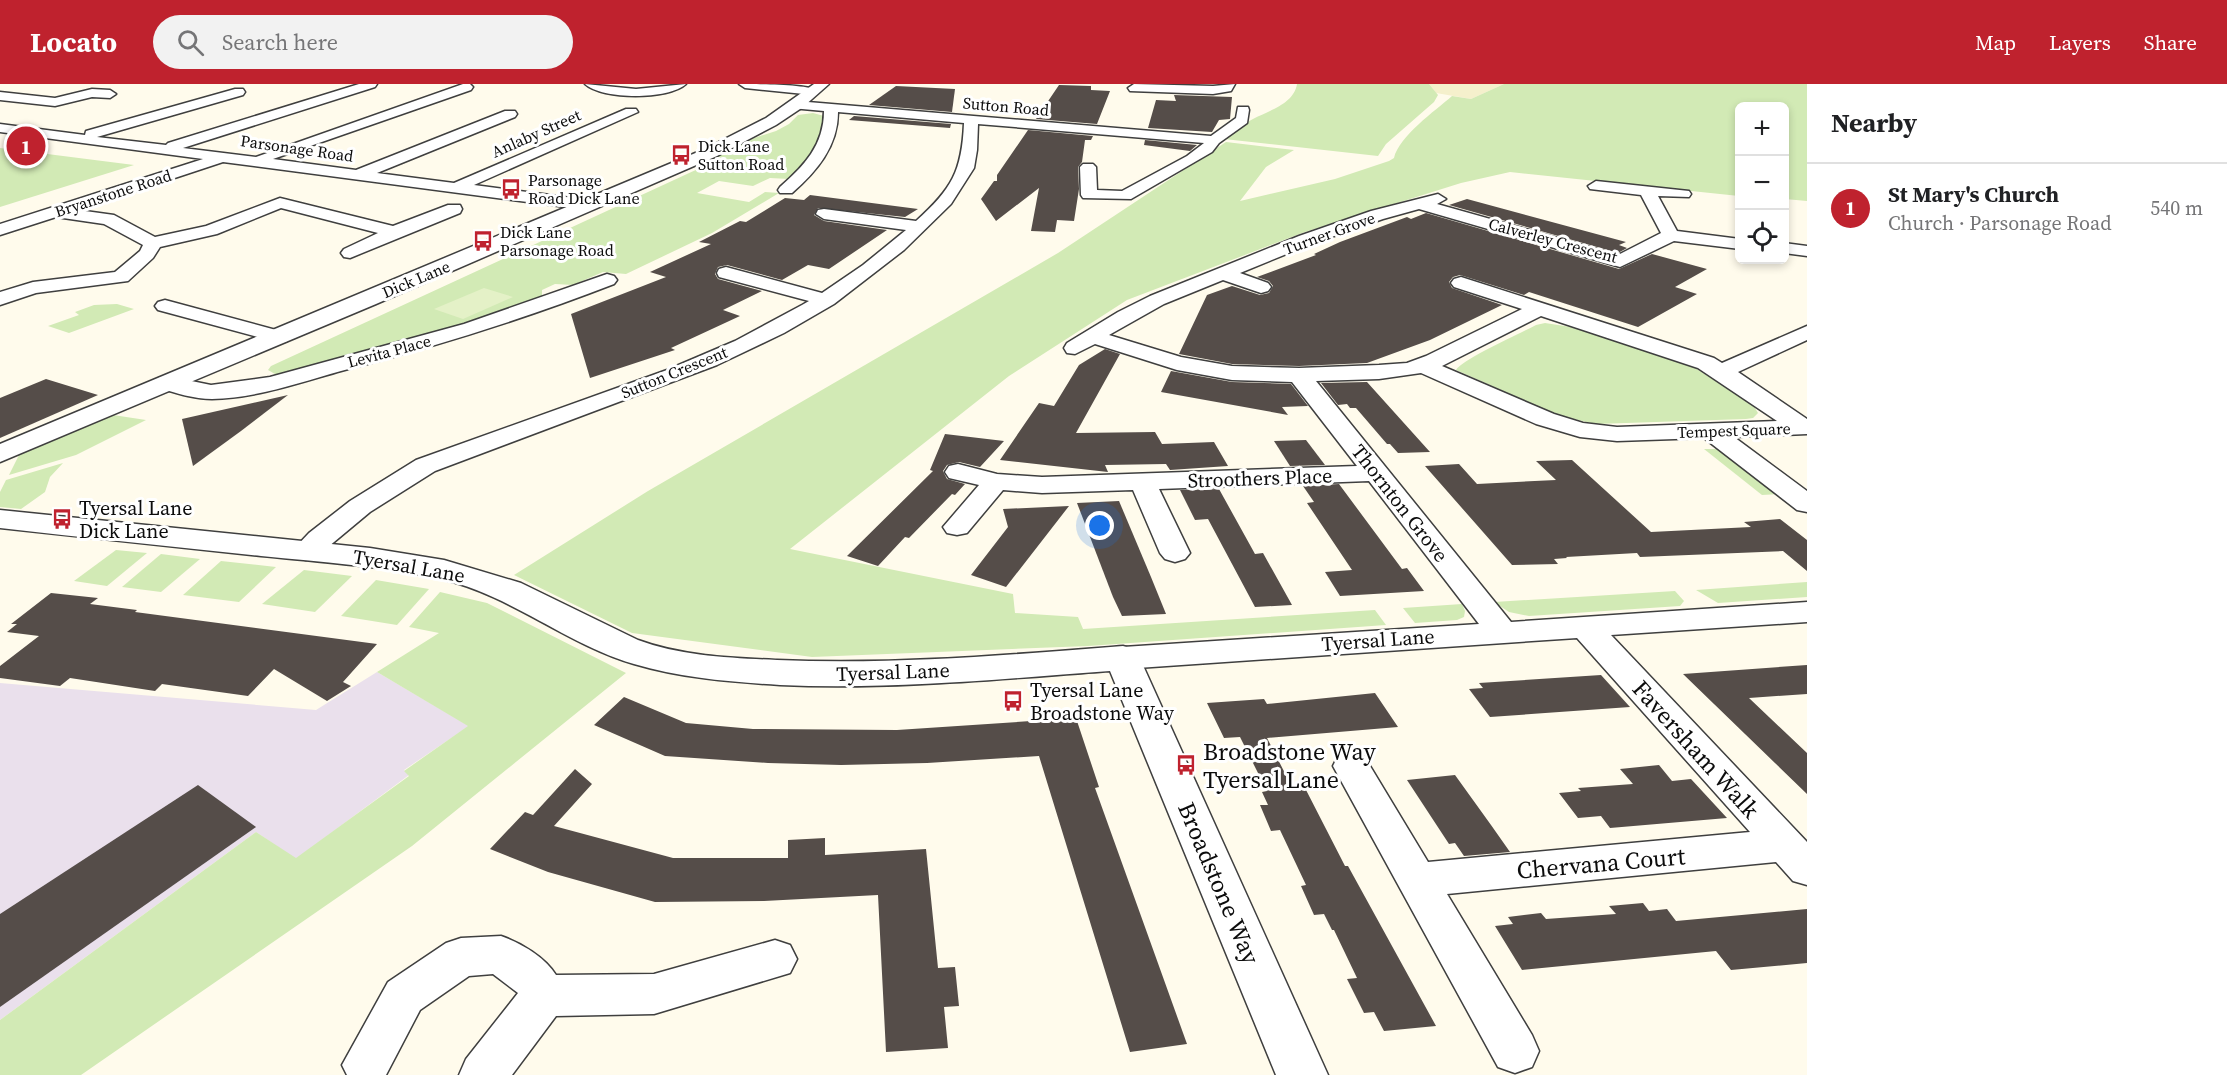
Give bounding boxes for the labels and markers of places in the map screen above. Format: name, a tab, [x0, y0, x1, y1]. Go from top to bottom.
pin: 1	[6, 124, 46, 168]
place label: Dick Lane Sutton Road	[698, 135, 784, 175]
bus stop icon: Dick Lane Sutton Road	[669, 143, 693, 167]
place label: Parsonage Road Dick Lane	[528, 169, 640, 209]
bus stop icon: Parsonage Road Dick Lane	[499, 177, 523, 201]
place label: Dick Lane Parsonage Road	[500, 221, 614, 261]
bus stop icon: Dick Lane Parsonage Road	[471, 229, 495, 253]
place label: Tyersal Lane Dick Lane	[79, 494, 192, 545]
bus stop icon: Tyersal Lane Dick Lane	[50, 507, 74, 531]
place label: Tyersal Lane Broadstone Way	[1030, 676, 1175, 727]
bus stop icon: Tyersal Lane Broadstone Way	[1001, 689, 1025, 713]
place label: Broadstone Way Tyersal Lane	[1203, 735, 1376, 796]
bus stop icon: Broadstone Way Tyersal Lane	[1174, 753, 1198, 777]

